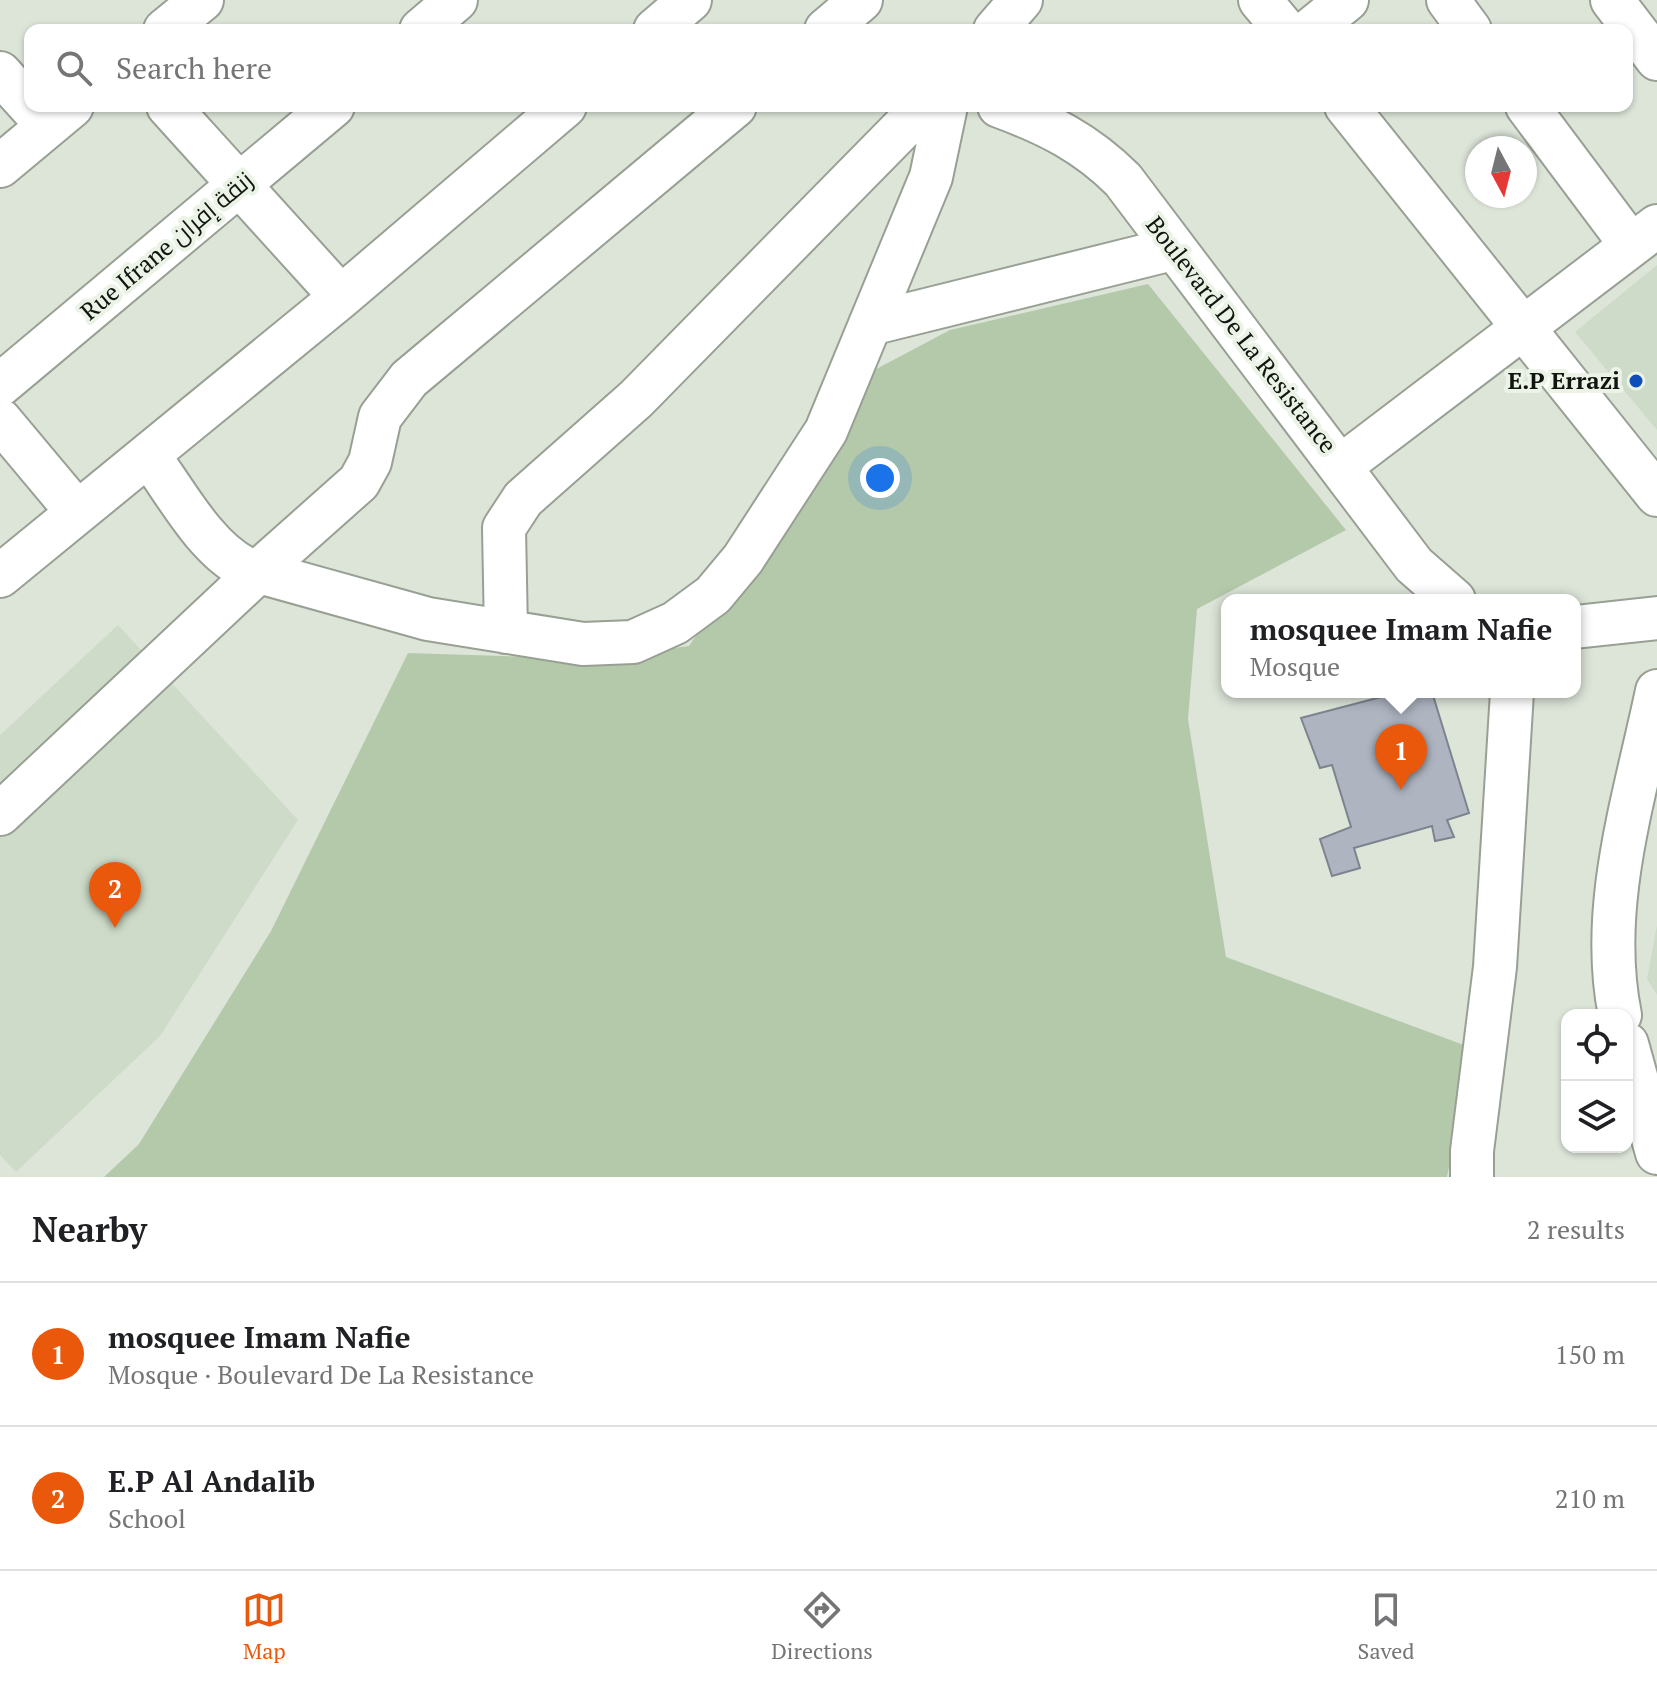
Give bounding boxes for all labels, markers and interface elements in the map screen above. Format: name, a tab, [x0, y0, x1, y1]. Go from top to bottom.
search box	[24, 24, 1633, 112]
icon: search	[52, 46, 96, 90]
text: Search here	[116, 48, 272, 88]
north arrow	[1465, 136, 1537, 208]
street label: Rue Ifrane زنقة إفران	[74, 164, 259, 327]
street label: Boulevard De La Resistance	[1139, 209, 1344, 459]
place label: E.P Errazi	[1508, 364, 1620, 396]
marker: E.P Errazi	[1627, 372, 1645, 390]
your location	[860, 458, 900, 498]
popup	[1221, 594, 1581, 698]
text: mosquee Imam Nafie	[1250, 609, 1552, 649]
text: Mosque	[1250, 649, 1340, 683]
pin: 1	[1375, 724, 1427, 790]
pin: 2	[89, 862, 141, 928]
map controls	[1561, 1009, 1633, 1153]
button: locate	[1561, 1009, 1633, 1081]
button: layers	[1561, 1081, 1633, 1153]
text: Nearby	[32, 1207, 147, 1252]
text: 2 results	[1527, 1212, 1625, 1246]
text: mosquee Imam Nafie	[108, 1317, 411, 1357]
text: 1	[51, 1337, 65, 1371]
text: 150 m	[1555, 1337, 1625, 1371]
text: Mosque · Boulevard De La Resistance	[108, 1357, 534, 1391]
text: E.P Al Andalib	[108, 1461, 315, 1501]
text: 2	[51, 1481, 65, 1515]
text: 210 m	[1555, 1481, 1625, 1515]
text: School	[108, 1501, 186, 1535]
tab: Map	[242, 1588, 286, 1665]
tab: Directions	[771, 1588, 873, 1665]
tab: Saved	[1358, 1588, 1415, 1665]

